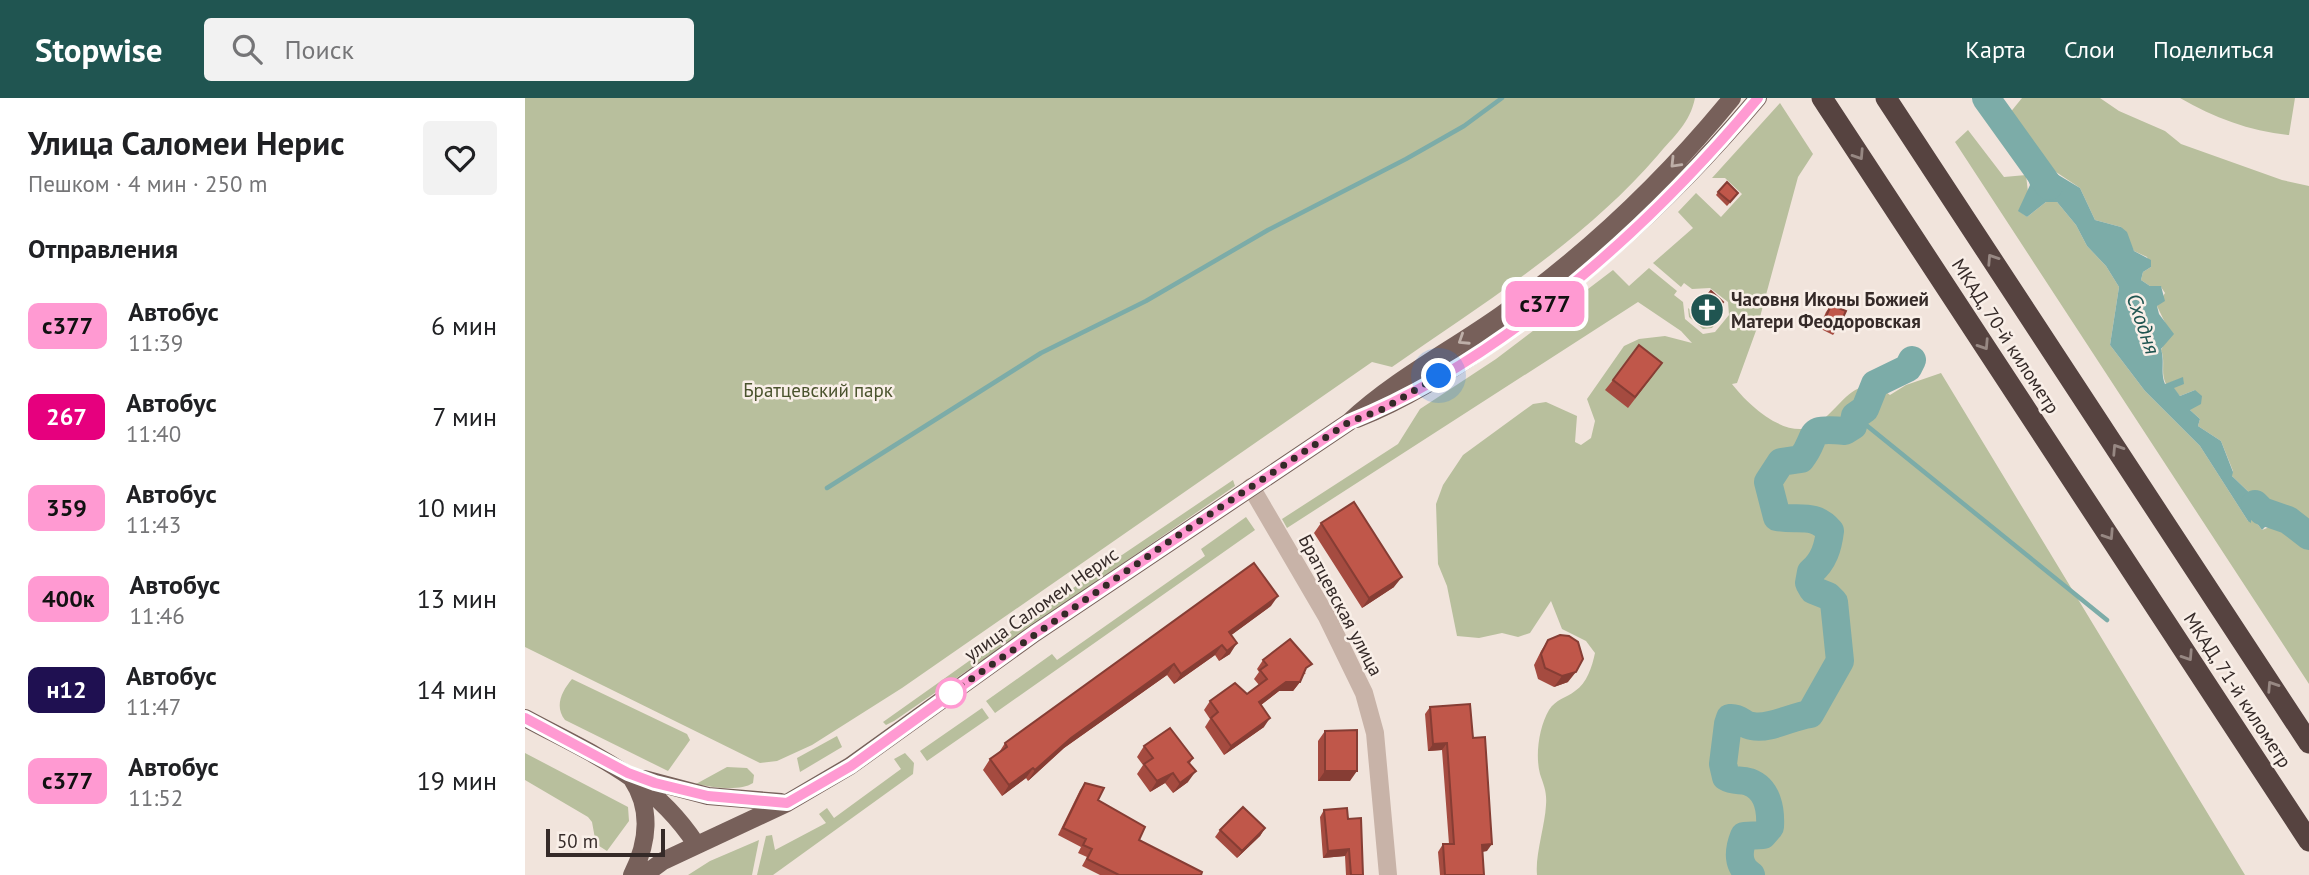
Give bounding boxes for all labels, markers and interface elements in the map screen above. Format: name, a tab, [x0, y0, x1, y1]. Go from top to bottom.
search box	[204, 18, 694, 81]
text: Stopwise	[35, 28, 162, 71]
icon: search	[228, 30, 266, 68]
text: Поиск	[284, 33, 354, 66]
text: Карта	[1965, 34, 2026, 65]
text: Слои	[2064, 34, 2115, 65]
text: Поделиться	[2153, 34, 2274, 65]
text: Улица Саломеи Нерис	[28, 121, 344, 164]
button: heart	[423, 121, 497, 195]
one-way arrow	[1851, 147, 1864, 160]
one-way arrow	[1670, 155, 1683, 168]
text: Пешком · 4 мин · 250 m	[28, 169, 267, 198]
text: Отправления	[28, 232, 178, 265]
street label: МКАД, 70-й километр	[1947, 254, 2065, 418]
one-way arrow	[1988, 254, 2001, 267]
line badge: с377	[1496, 281, 1594, 327]
place label: Часовня Иконы Божией Матери Феодоровская	[1731, 287, 1929, 333]
text: с377	[1519, 288, 1571, 319]
water label: Сходня	[2121, 290, 2166, 358]
church icon: Часовня Иконы Божией Матери Феодоровская	[1688, 291, 1726, 329]
text: Автобус	[128, 295, 219, 328]
text: 6 мин	[431, 309, 497, 342]
text: с377	[42, 310, 93, 341]
text: 11:39	[128, 328, 183, 357]
one-way arrow	[1457, 331, 1470, 344]
one-way arrow	[1976, 337, 1989, 350]
your location	[1421, 358, 1456, 393]
park label: Братцевский парк	[743, 378, 893, 402]
text: Автобус	[126, 386, 217, 419]
text: 7 мин	[432, 400, 497, 433]
text: 267	[46, 401, 87, 432]
text: 11:40	[126, 419, 181, 448]
one-way arrow	[2113, 444, 2126, 457]
text: Автобус	[126, 477, 217, 510]
text: 10 мин	[417, 491, 497, 524]
text: 359	[46, 492, 87, 523]
text: 11:43	[126, 510, 181, 539]
one-way arrow	[2101, 528, 2114, 541]
street label: Братцевская улица	[1294, 530, 1388, 680]
street label: улица Саломеи Нерис	[959, 542, 1123, 666]
text: Автобус	[130, 568, 220, 601]
text: 13 мин	[417, 582, 497, 615]
text: 400к	[42, 583, 95, 614]
text: 11:46	[130, 601, 185, 630]
street label: МКАД, 71-й километр	[2179, 608, 2297, 772]
one-way arrow	[2180, 648, 2193, 661]
text: Автобус	[126, 659, 217, 692]
text: 14 мин	[417, 673, 497, 706]
text: н12	[46, 674, 87, 705]
unlabelled marker	[936, 678, 966, 708]
one-way arrow	[2267, 681, 2280, 694]
text: 11:47	[126, 692, 181, 721]
text: Автобус	[128, 750, 219, 783]
text: 19 мин	[417, 764, 497, 797]
text: с377	[42, 765, 93, 796]
text: 11:52	[128, 783, 183, 812]
scale bar	[546, 826, 665, 858]
text: 50 m	[557, 829, 598, 853]

